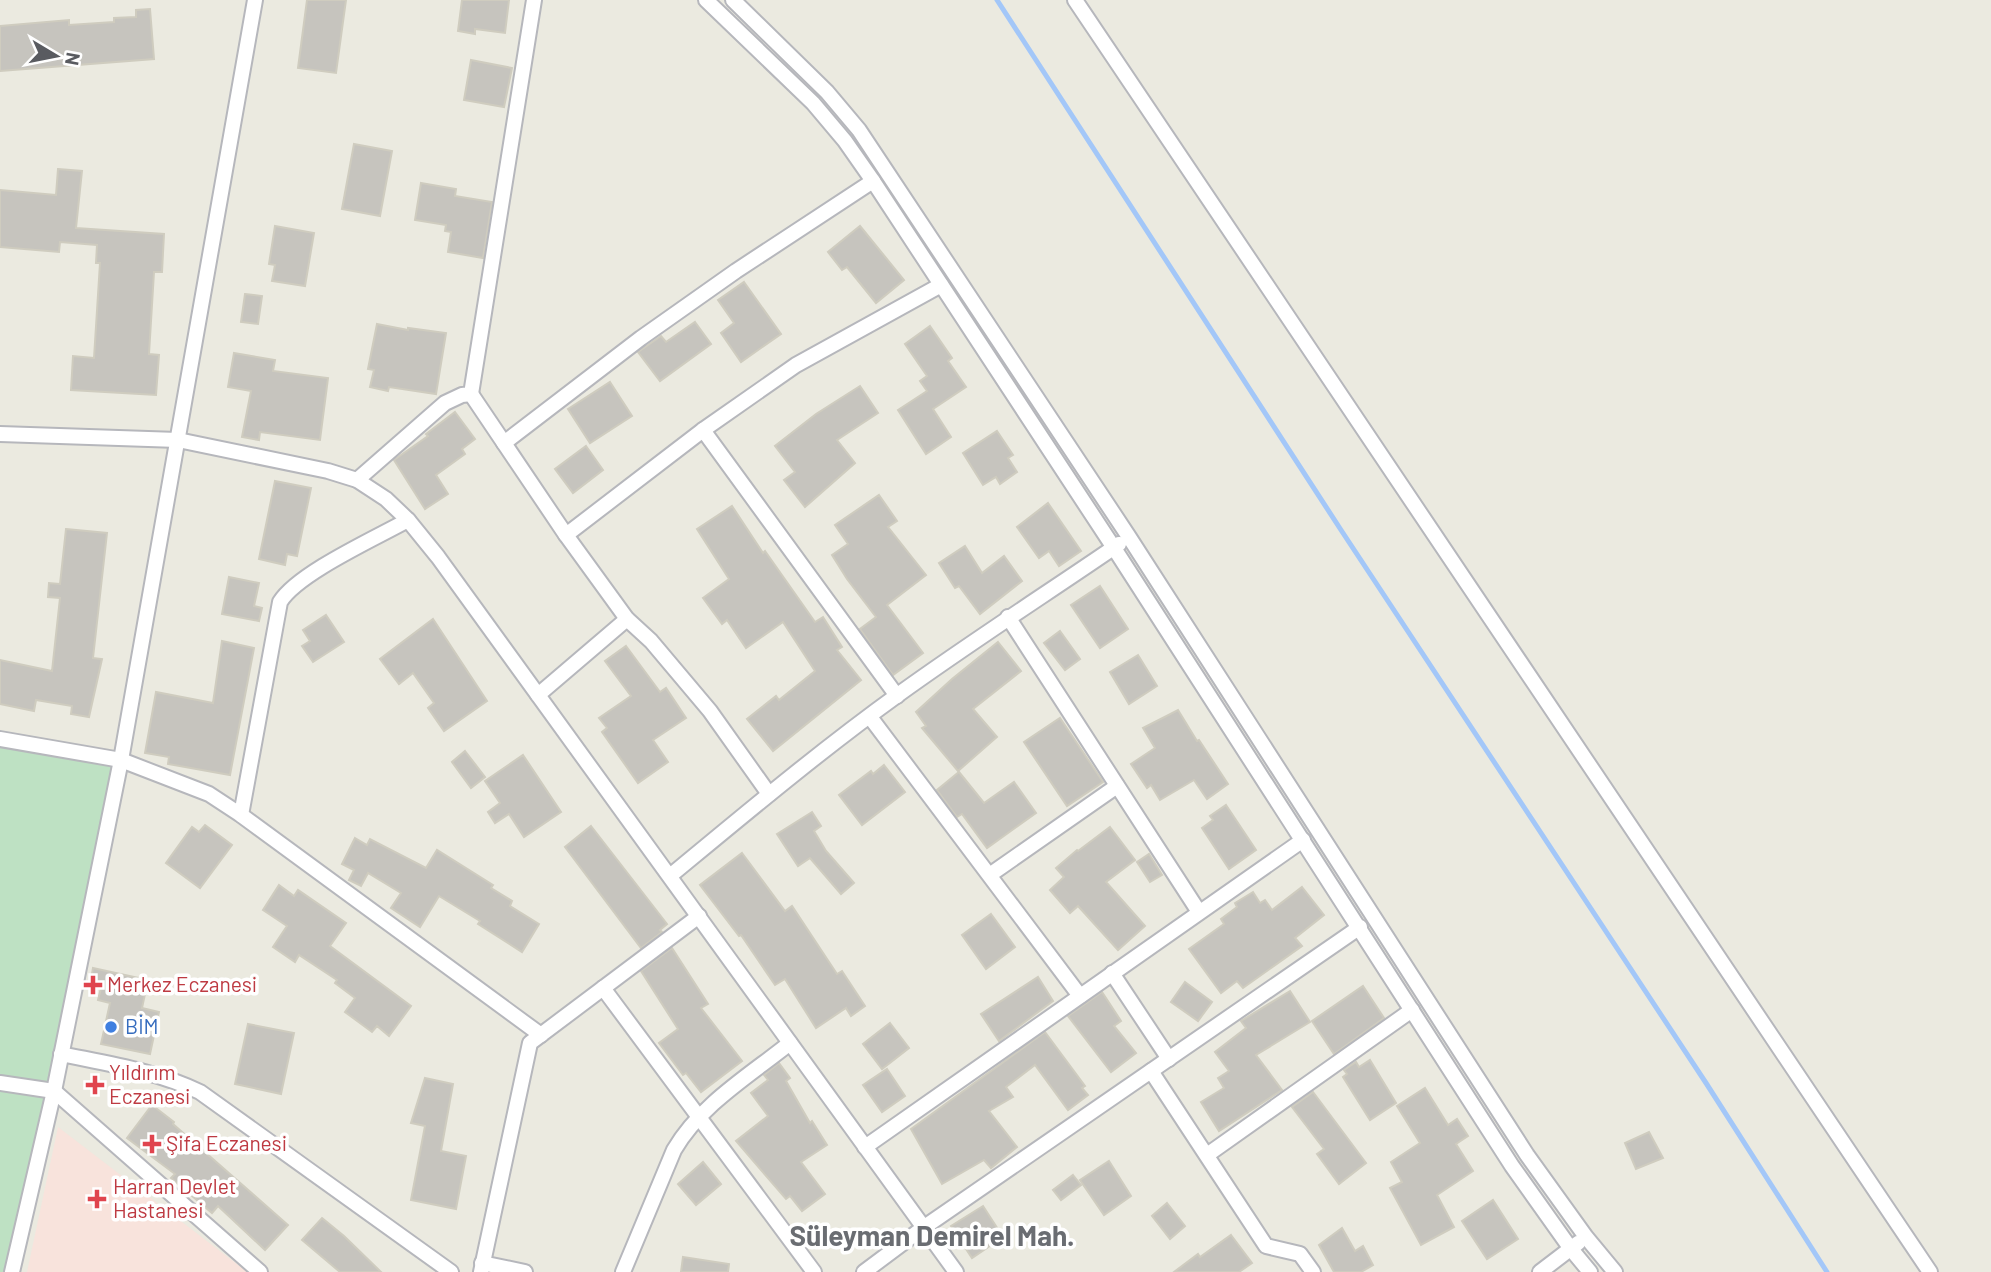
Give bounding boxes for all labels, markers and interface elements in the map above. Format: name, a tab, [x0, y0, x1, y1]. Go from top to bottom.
north arrow	[21, 21, 91, 91]
text: N	[61, 51, 86, 67]
place label: Merkez Eczanesi	[107, 971, 257, 996]
marker: Merkez Eczanesi	[85, 977, 101, 993]
place label: BİM	[125, 1013, 159, 1038]
marker: BİM	[103, 1019, 119, 1035]
place label: Yıldırım Eczanesi	[109, 1059, 190, 1108]
marker: Yıldırım Eczanesi	[87, 1077, 103, 1093]
place label: Şifa Eczanesi	[166, 1130, 287, 1155]
marker: Şifa Eczanesi	[144, 1136, 160, 1152]
place label: Harran Devlet Hastanesi	[113, 1173, 236, 1222]
marker: Harran Devlet Hastanesi	[87, 1189, 107, 1209]
district label: Süleyman Demirel Mah.	[789, 1218, 1075, 1252]

